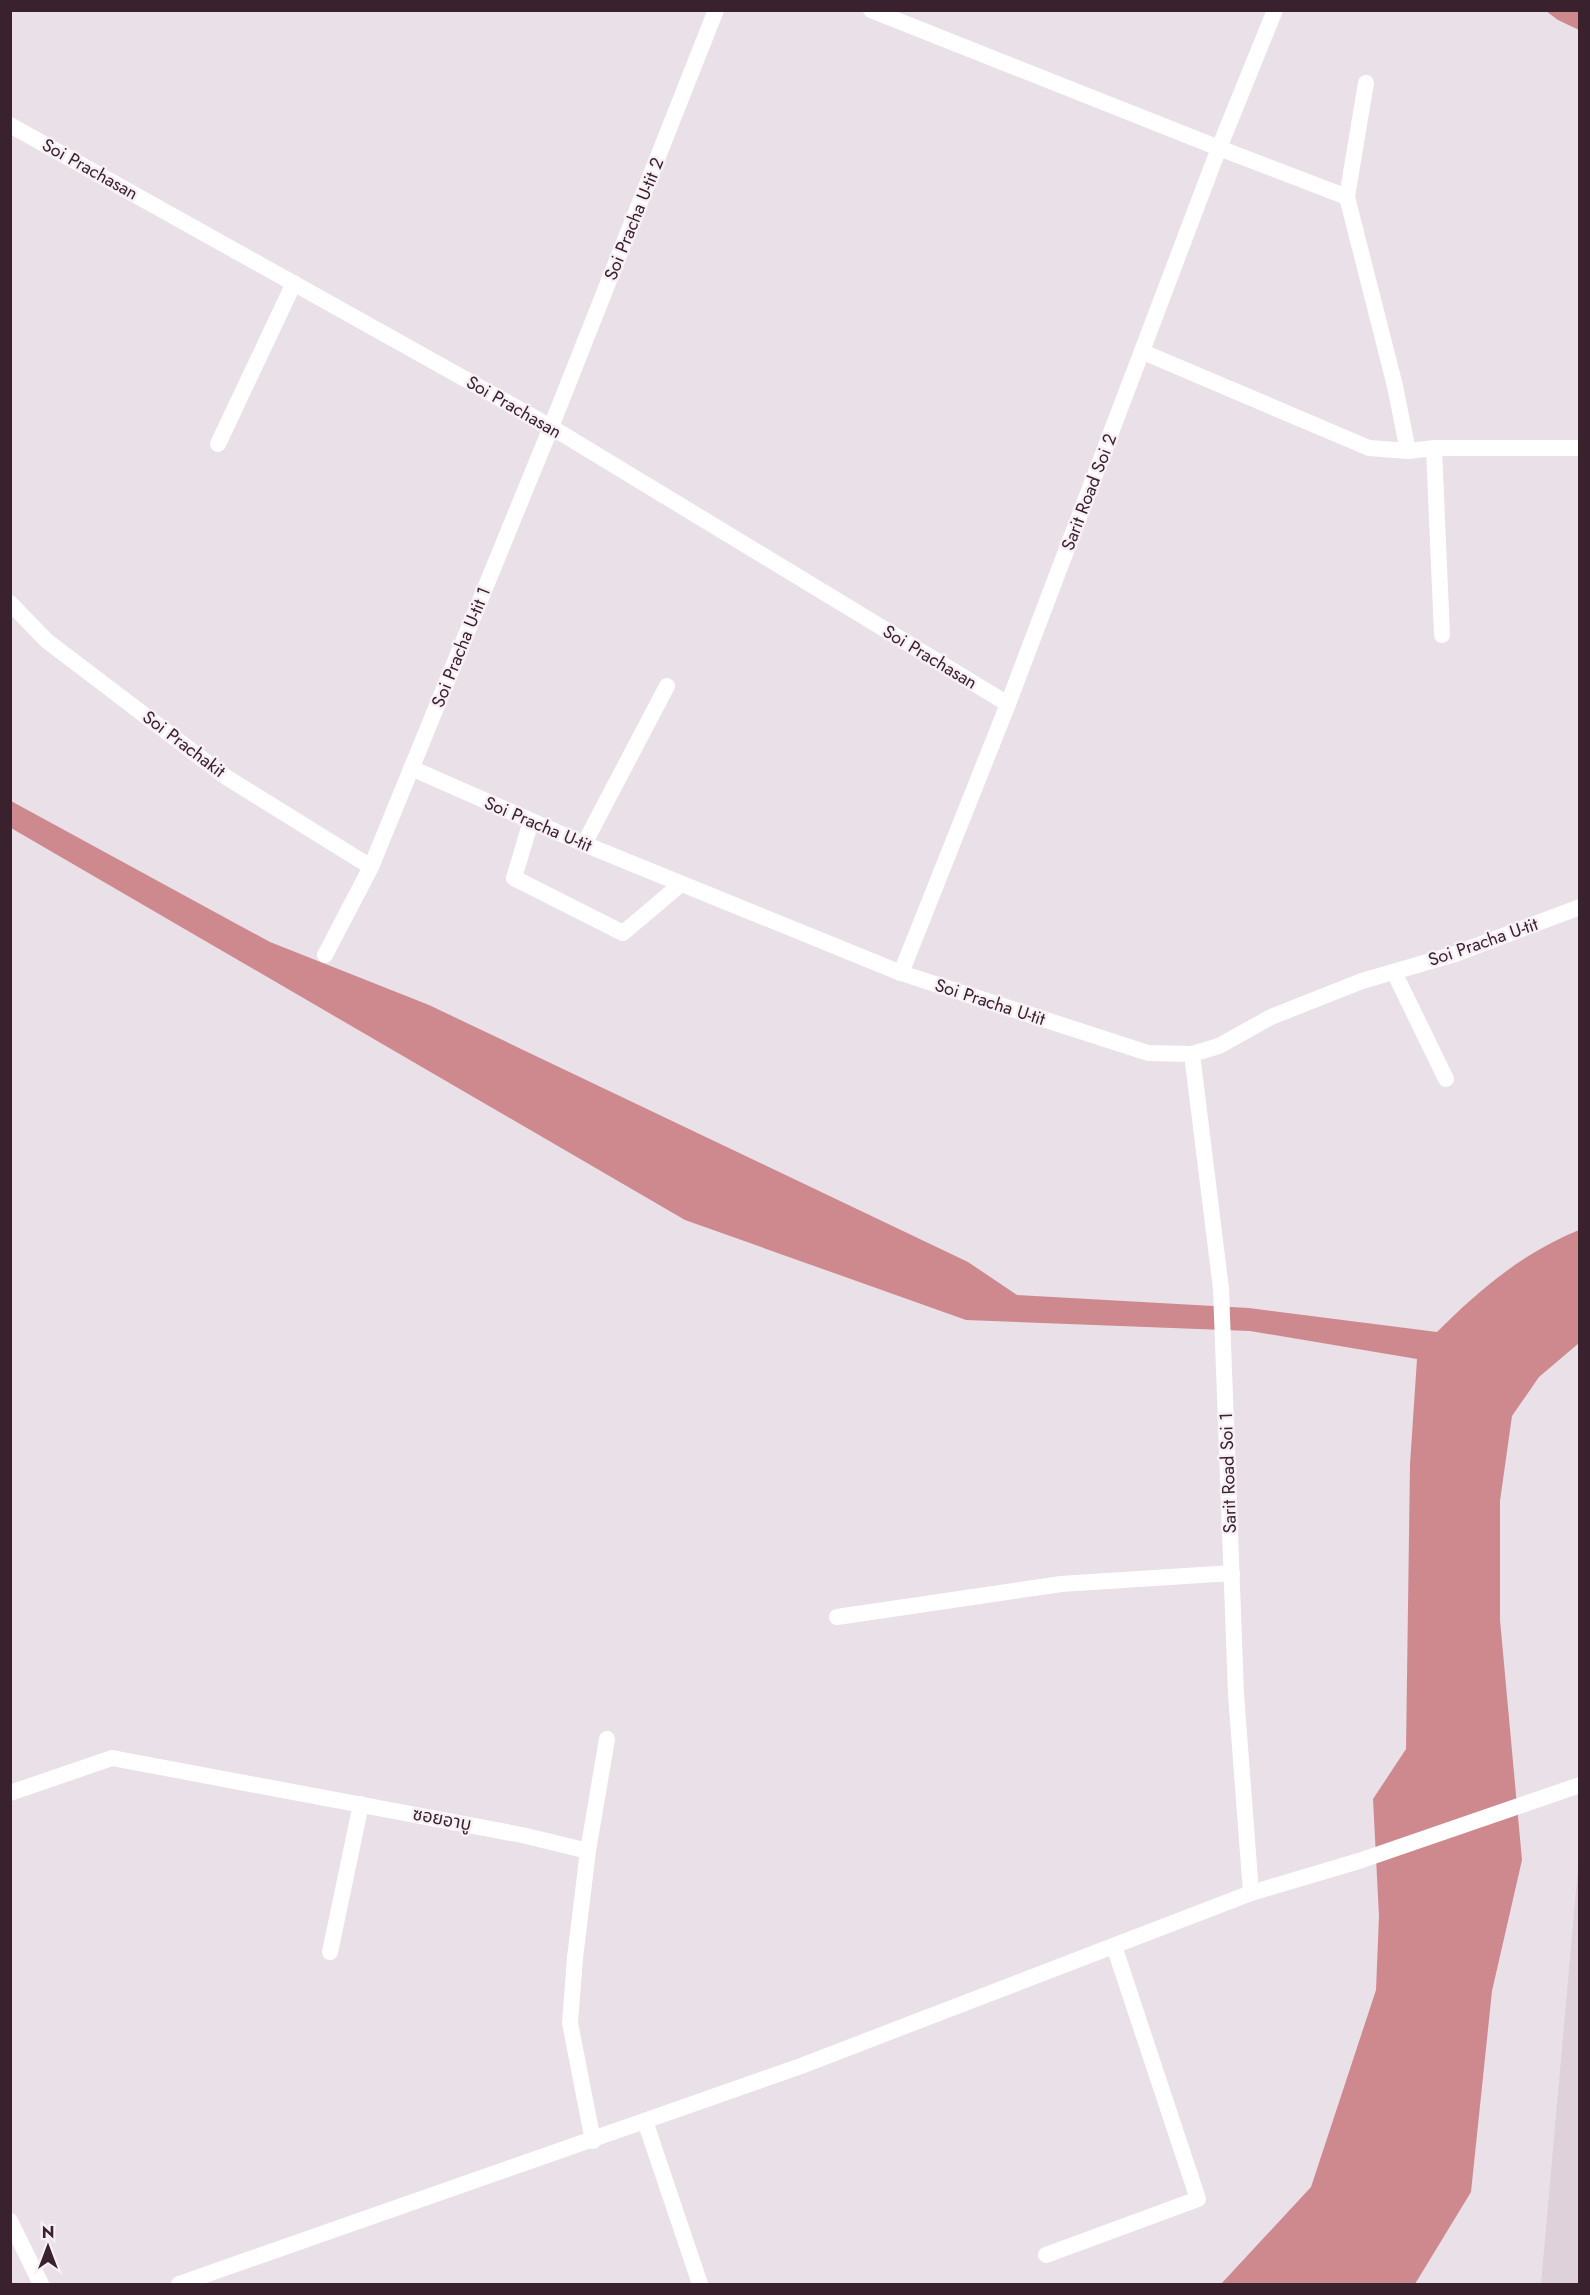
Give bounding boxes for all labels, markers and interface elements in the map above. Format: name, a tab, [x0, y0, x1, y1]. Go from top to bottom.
street label: Soi Prachasan	[37, 132, 143, 206]
street label: Soi Pracha U-tit 2	[598, 154, 670, 284]
street label: Soi Prachasan	[462, 369, 566, 445]
street label: Sarit Road Soi 2	[1055, 430, 1123, 554]
street label: Soi Pracha U-tit 1	[425, 583, 497, 711]
street label: Soi Prachasan	[878, 619, 982, 695]
street label: Soi Prachakit	[137, 704, 231, 784]
street label: Soi Pracha U-tit	[480, 790, 596, 859]
street label: Soi Pracha U-tit	[1425, 911, 1542, 973]
street label: Soi Pracha U-tit	[931, 972, 1049, 1032]
street label: Sarit Road Soi 1	[1213, 1412, 1243, 1534]
street label: ซอยอาบู	[410, 1801, 474, 1837]
north arrow	[18, 2217, 78, 2277]
text: N	[42, 2221, 54, 2244]

